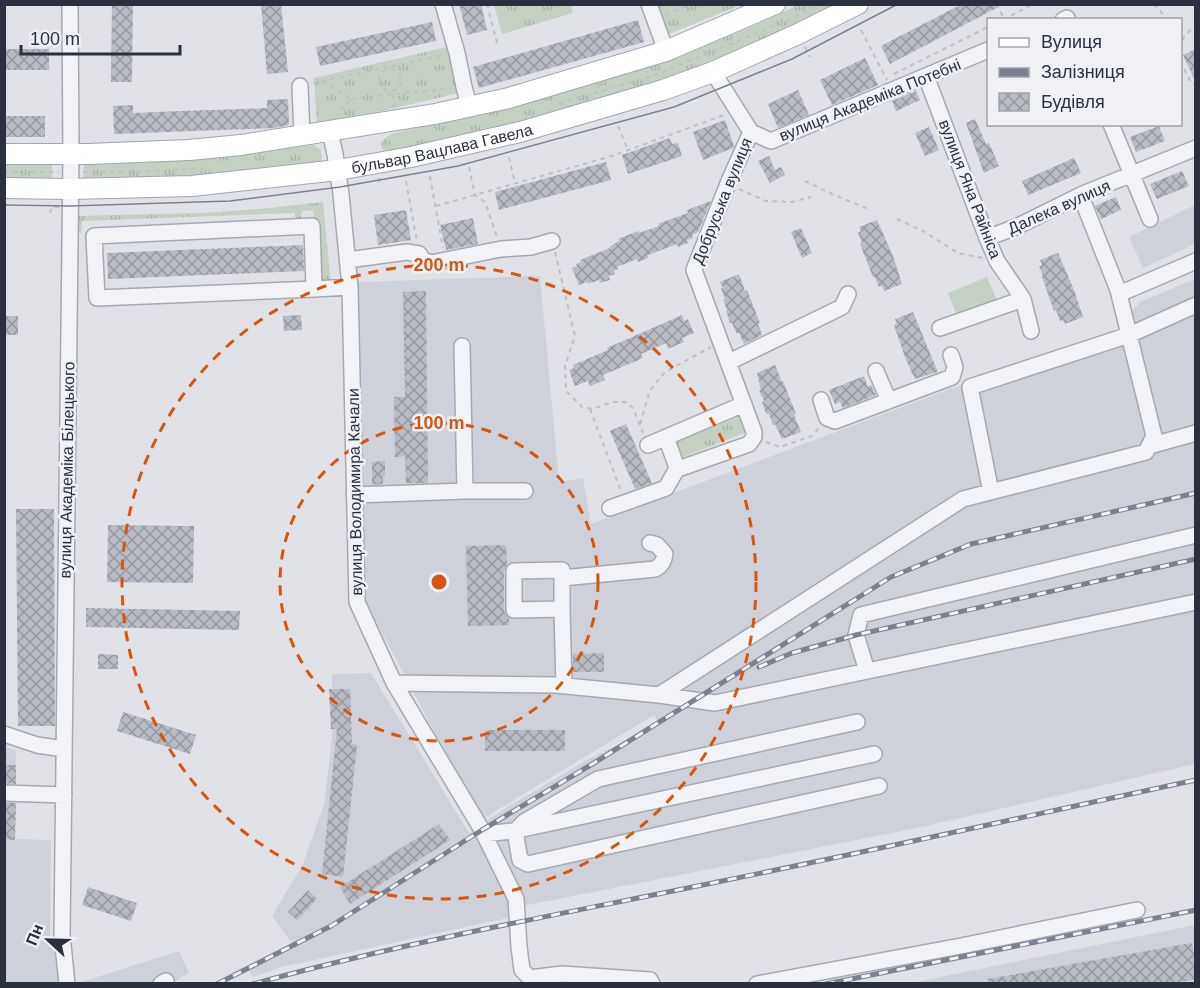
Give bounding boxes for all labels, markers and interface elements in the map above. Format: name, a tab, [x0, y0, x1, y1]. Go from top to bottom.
scale bar	[21, 18, 180, 56]
legend	[987, 18, 1182, 126]
text: 100 m	[30, 29, 80, 49]
text: Вулиця	[1041, 32, 1102, 52]
street label: вулиця Академіка Потебні	[777, 56, 963, 144]
text: Залізниця	[1041, 62, 1125, 82]
text: Будівля	[1041, 92, 1105, 112]
street label: вулиця Яна Райніса	[936, 117, 1004, 261]
street label: бульвар Вацлава Гавела	[350, 120, 535, 176]
street label: Добруська вулиця	[689, 135, 755, 267]
street label: Далека вулиця	[1005, 177, 1113, 237]
text: 200 m	[413, 255, 465, 275]
street label: вулиця Академіка Білецького	[57, 361, 77, 579]
street label: вулиця Володимира Качали	[345, 388, 365, 596]
text: 100 m	[413, 413, 465, 433]
centre of rings	[429, 572, 449, 592]
north arrow	[18, 910, 78, 970]
text: Пн	[23, 922, 46, 948]

